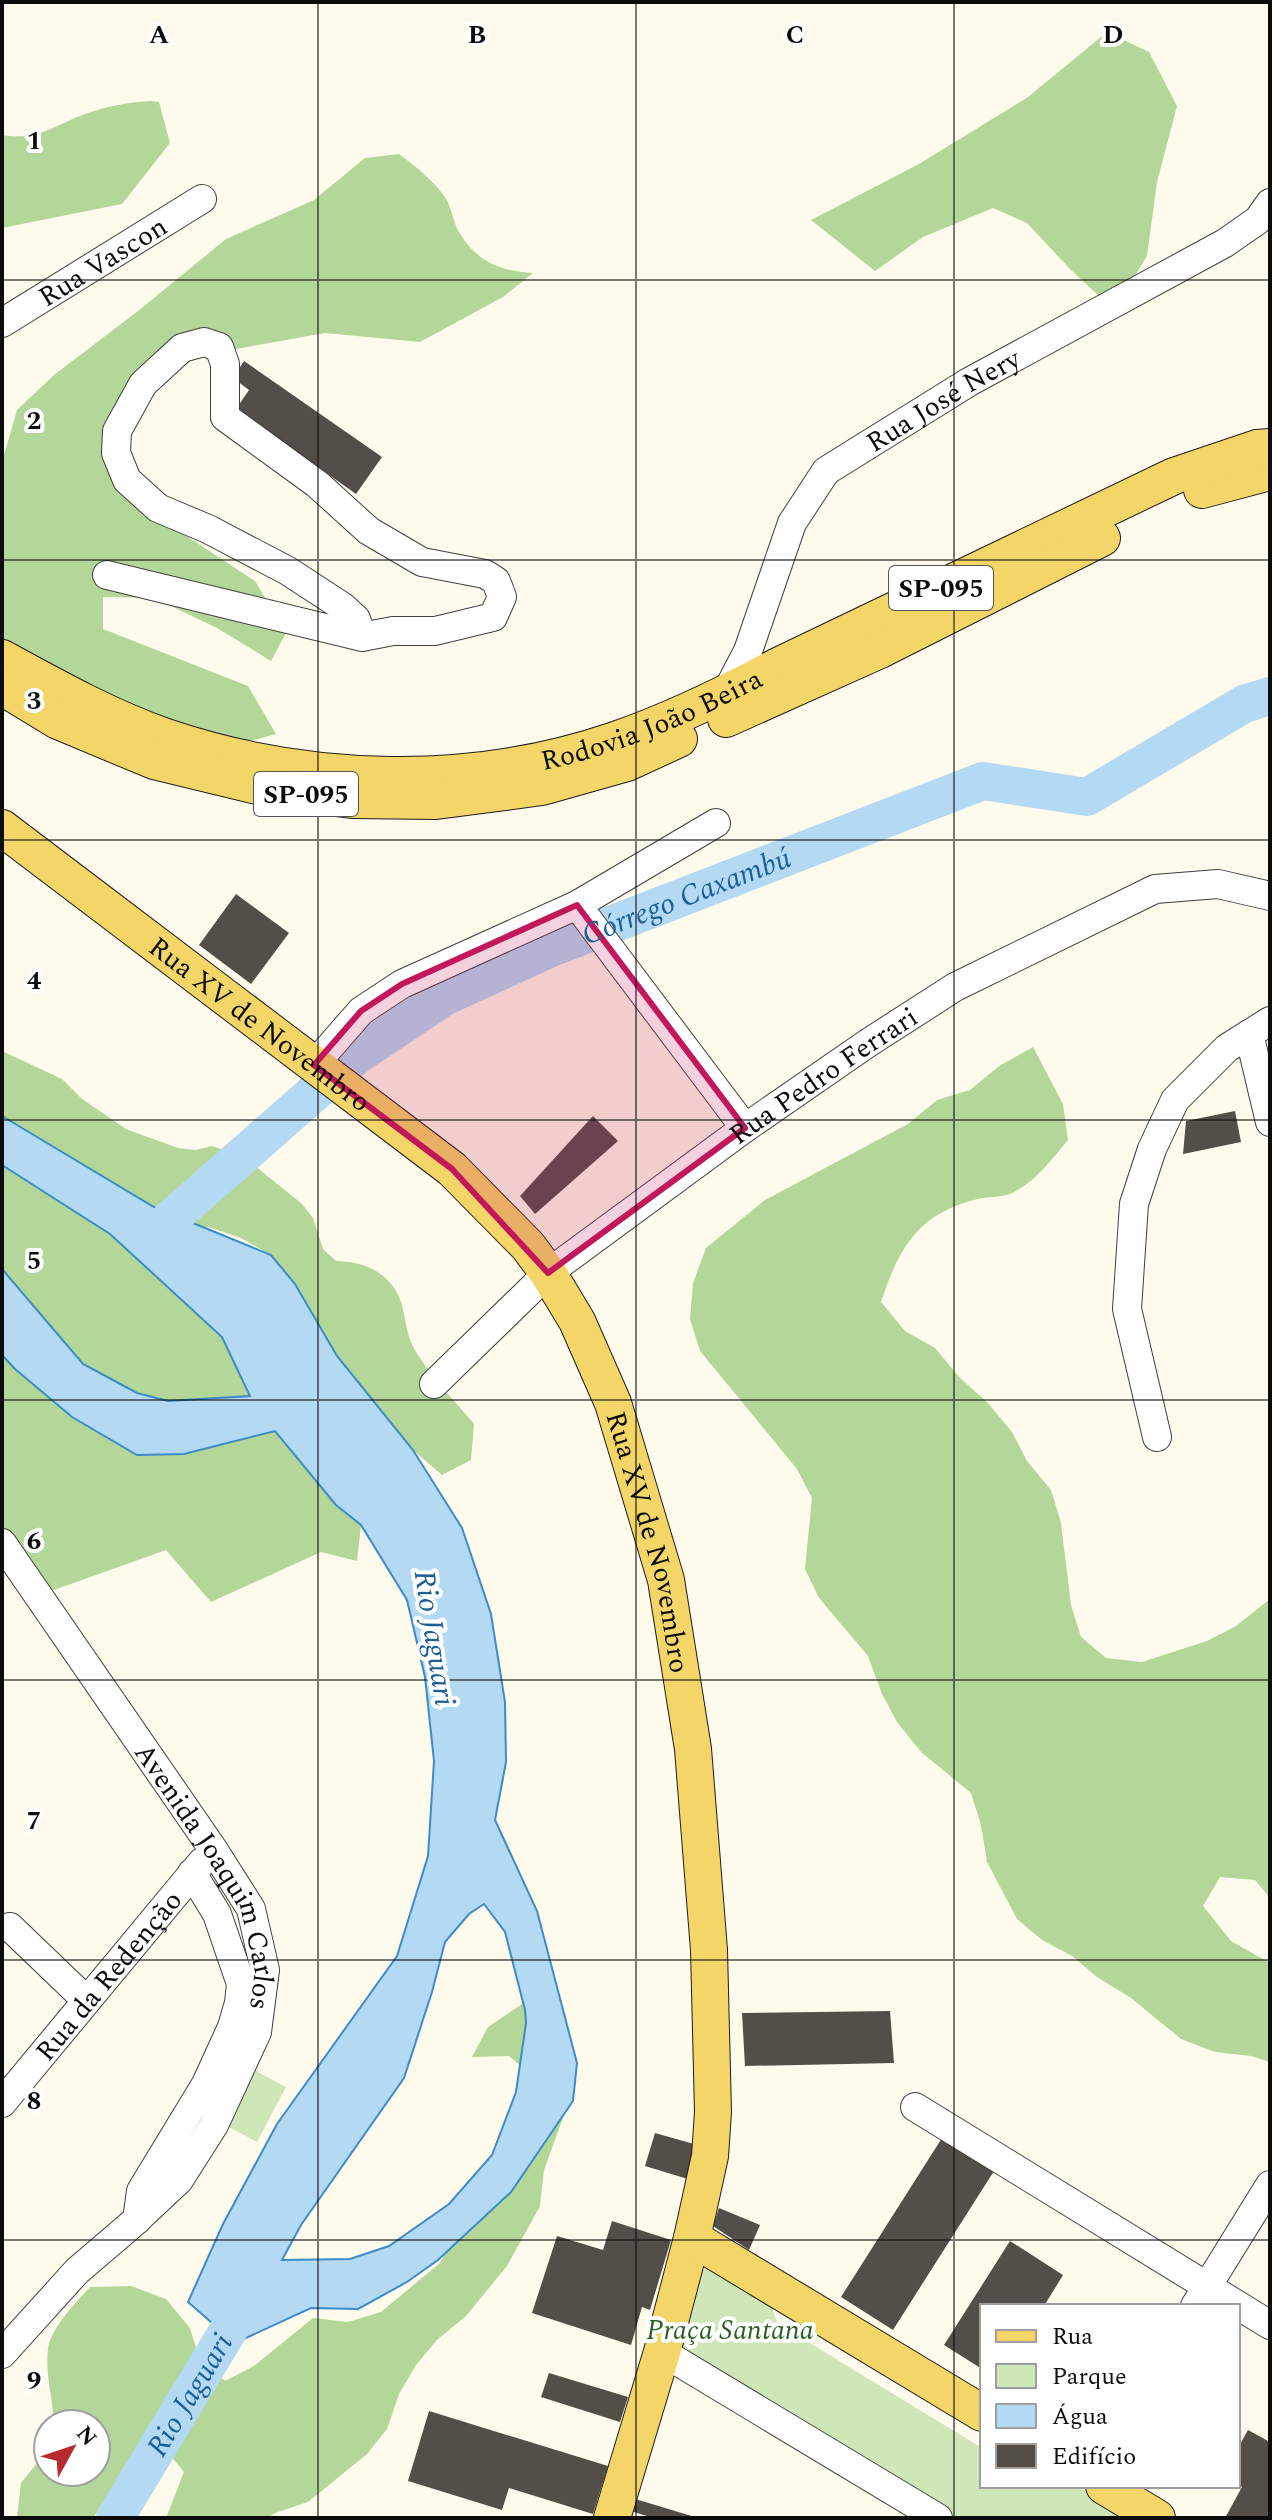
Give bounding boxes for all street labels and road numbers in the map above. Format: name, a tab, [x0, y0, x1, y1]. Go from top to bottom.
street label: Rua Vascon	[30, 206, 176, 319]
street label: Rua José Nery	[858, 337, 1030, 464]
road number: SP-095	[889, 566, 993, 610]
street label: Rodovia João Beira	[537, 658, 771, 783]
road number: SP-095	[254, 772, 358, 816]
street label: Rua XV de Novembro	[139, 926, 380, 1123]
street label: Rua Pedro Ferrari	[720, 996, 927, 1156]
street label: Rua XV de Novembro	[594, 1406, 701, 1676]
street label: Avenida Joaquim Carlos	[123, 1734, 286, 2013]
street label: Rua da Redenção	[25, 1881, 193, 2071]

